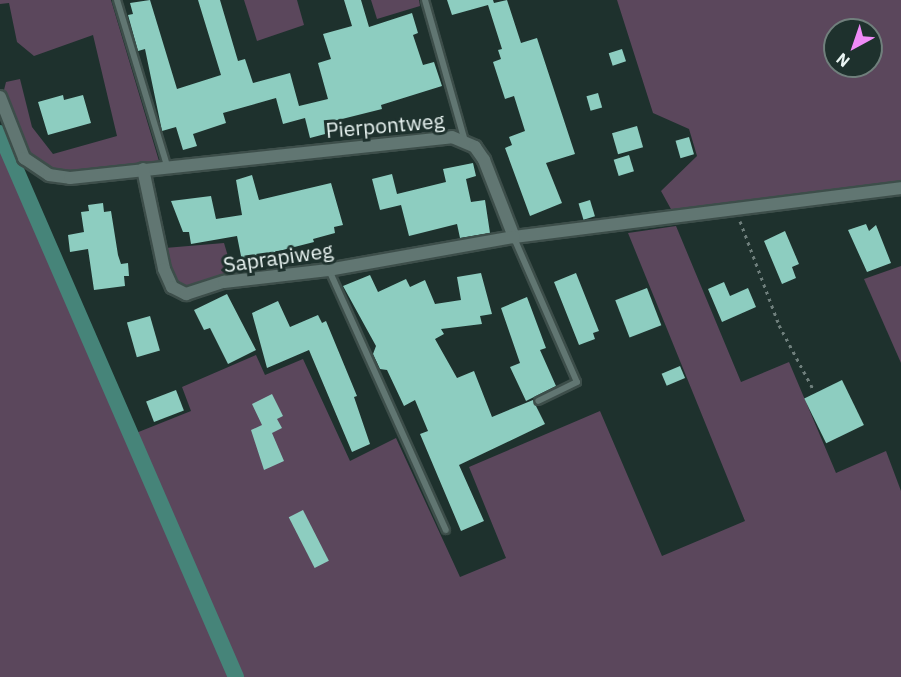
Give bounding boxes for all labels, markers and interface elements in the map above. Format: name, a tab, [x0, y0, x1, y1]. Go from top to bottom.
north arrow	[823, 18, 883, 78]
text: N	[832, 49, 854, 72]
street label: Pierpontweg	[325, 107, 445, 143]
street label: Saprapiweg	[222, 237, 334, 277]

